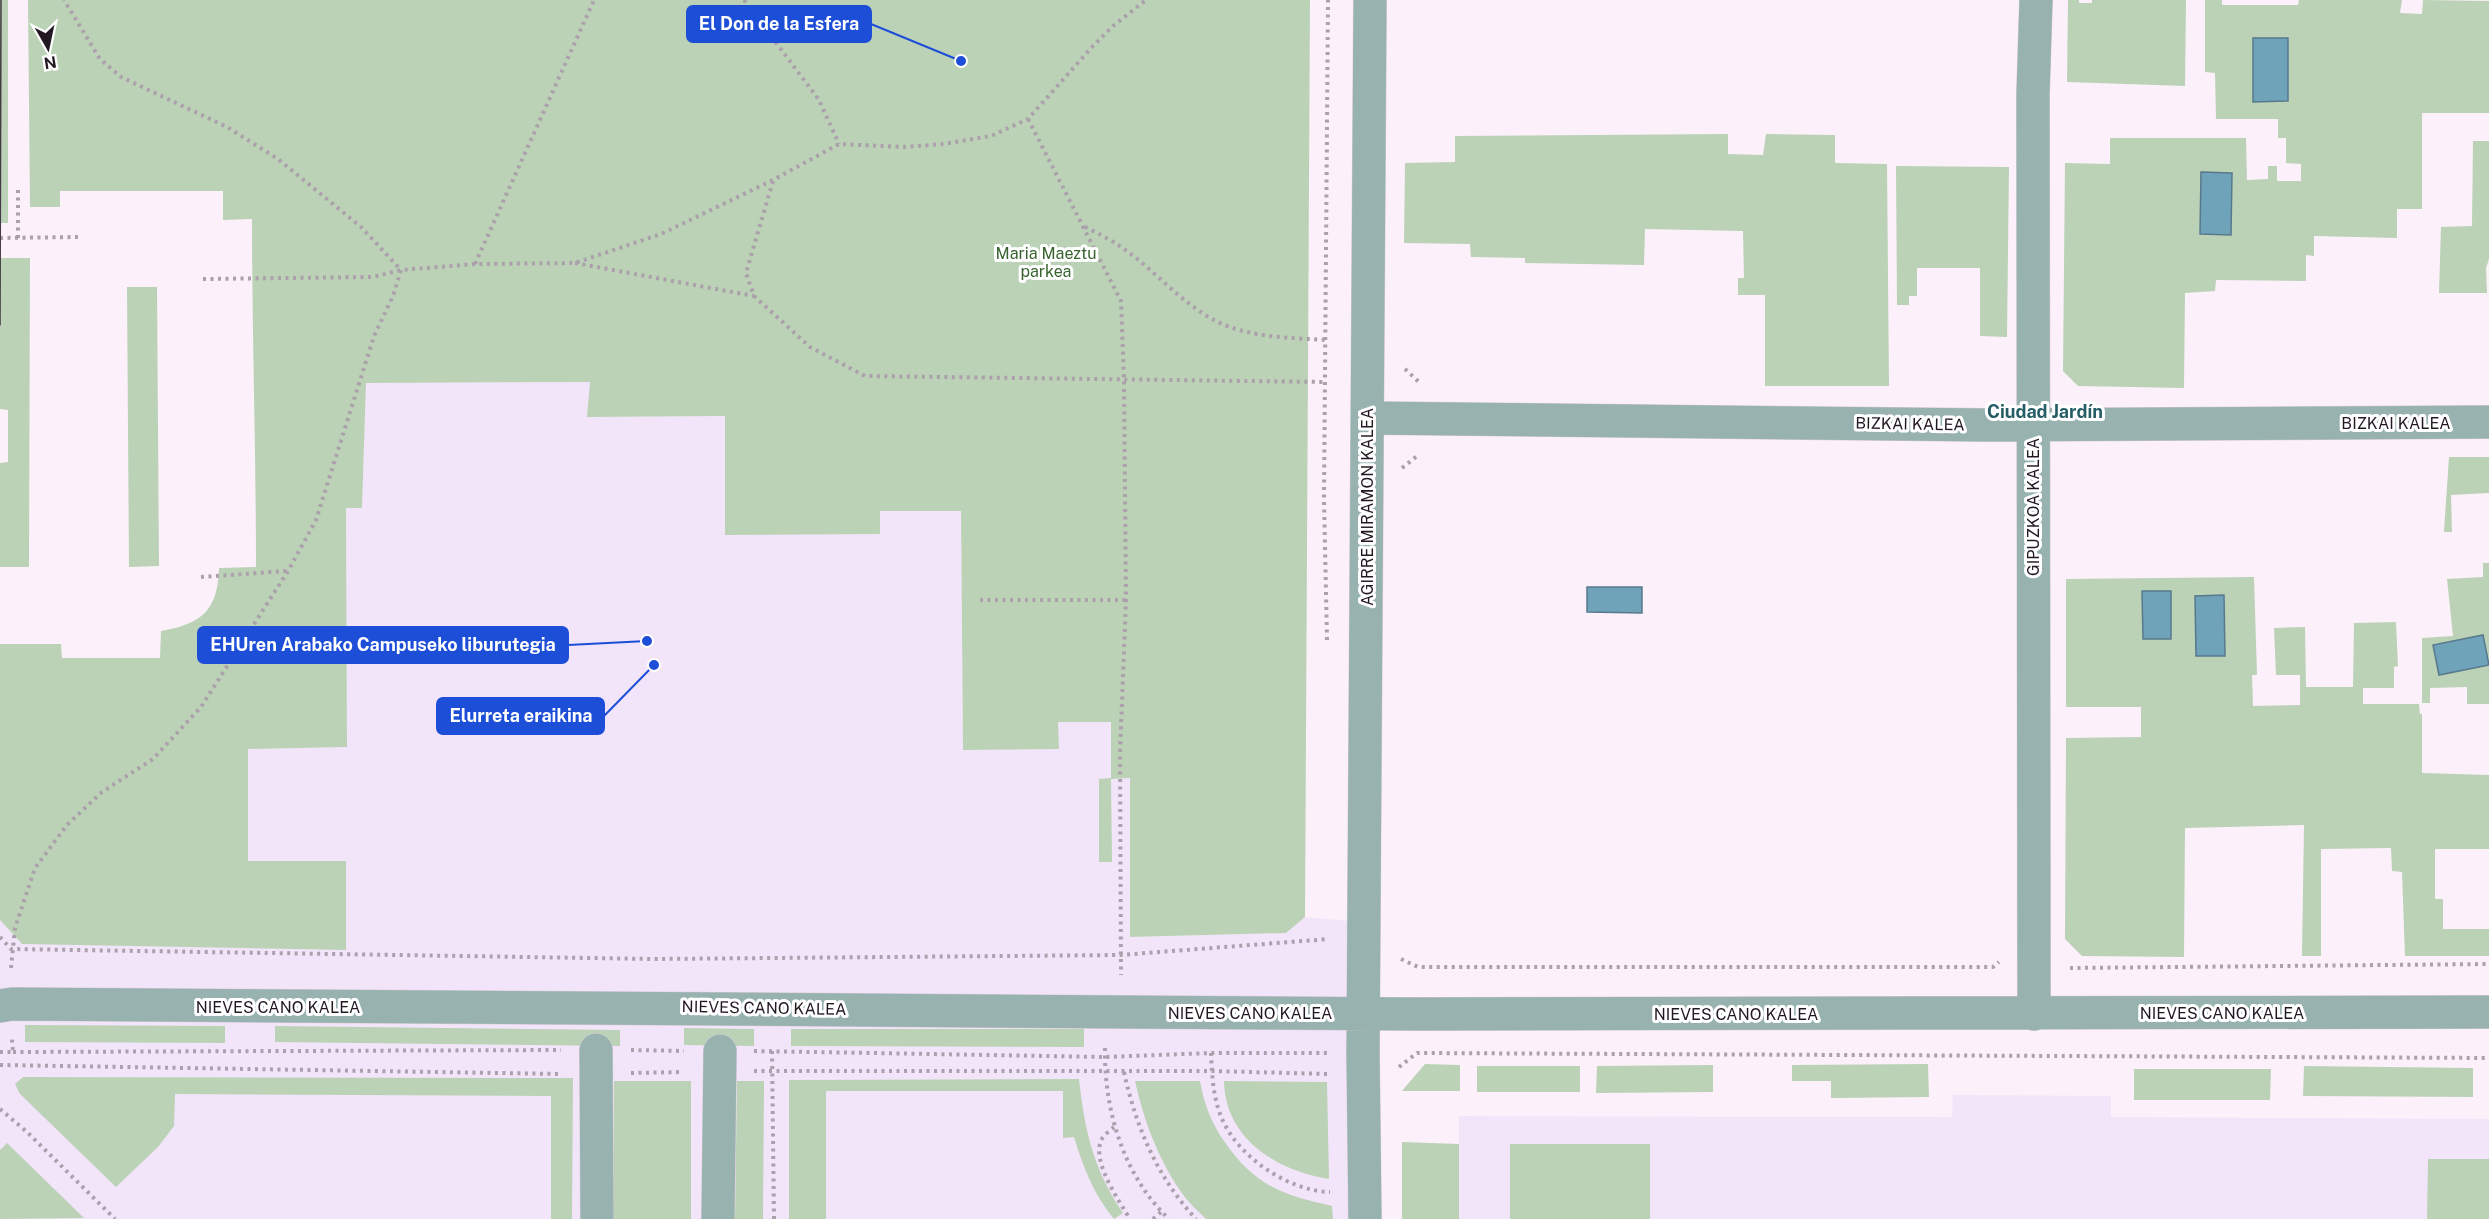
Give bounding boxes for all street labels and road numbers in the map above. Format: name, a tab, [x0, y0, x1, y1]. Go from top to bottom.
street label: AGIRRE MIRAMON KALEA	[1358, 408, 1377, 606]
street label: BIZKAI KALEA	[1855, 414, 1965, 434]
street label: BIZKAI KALEA	[2341, 414, 2451, 433]
street label: GIPUZKOA KALEA	[2024, 438, 2043, 576]
street label: NIEVES CANO KALEA	[681, 997, 847, 1019]
street label: NIEVES CANO KALEA	[196, 998, 360, 1017]
street label: NIEVES CANO KALEA	[1168, 1004, 1332, 1023]
street label: NIEVES CANO KALEA	[2140, 1004, 2304, 1023]
street label: NIEVES CANO KALEA	[1654, 1005, 1818, 1024]

